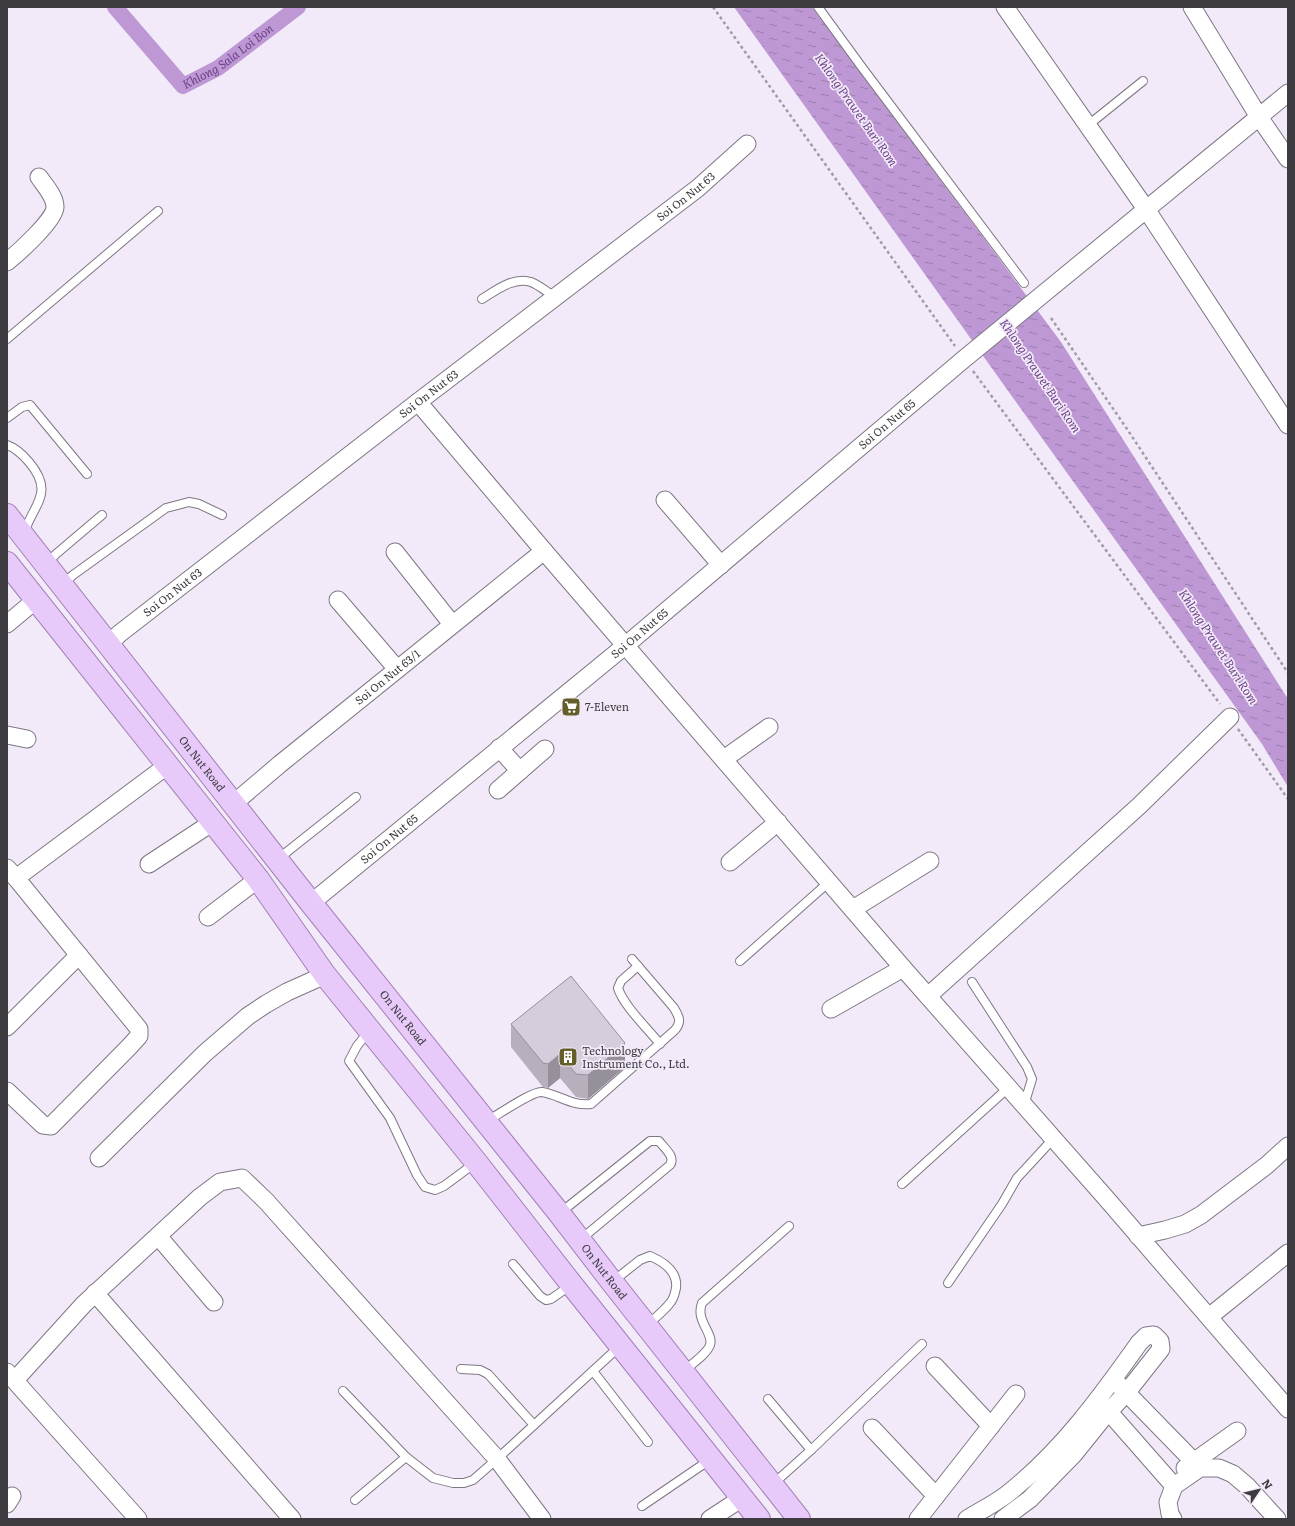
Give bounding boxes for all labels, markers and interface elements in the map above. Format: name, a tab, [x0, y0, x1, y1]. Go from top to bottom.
water label: Khlong Sala Loi Bon	[179, 19, 277, 93]
water label: Khlong Prawet Buri Rom	[811, 49, 903, 170]
street label: Soi On Nut 63	[653, 168, 718, 224]
water label: Khlong Prawet Buri Rom	[996, 315, 1086, 436]
street label: Soi On Nut 63	[395, 365, 461, 421]
street label: Soi On Nut 65	[854, 394, 919, 452]
street label: Soi On Nut 63	[139, 564, 205, 620]
water label: Khlong Prawet Buri Rom	[1175, 585, 1263, 708]
street label: Soi On Nut 65	[607, 604, 671, 661]
street label: Soi On Nut 63/1	[351, 645, 423, 708]
supermarket icon: 7-Eleven	[560, 696, 582, 718]
place label: 7-Eleven	[585, 698, 629, 714]
street label: On Nut Road	[176, 732, 230, 795]
street label: Soi On Nut 65	[356, 809, 421, 867]
street label: On Nut Road	[377, 986, 431, 1048]
place label: Technology Instrument Co., Ltd.	[582, 1042, 690, 1071]
building icon: Technology Instrument Co., Ltd.	[557, 1046, 579, 1068]
street label: On Nut Road	[578, 1240, 632, 1303]
north arrow	[1239, 1470, 1279, 1510]
text: N	[1259, 1475, 1277, 1492]

